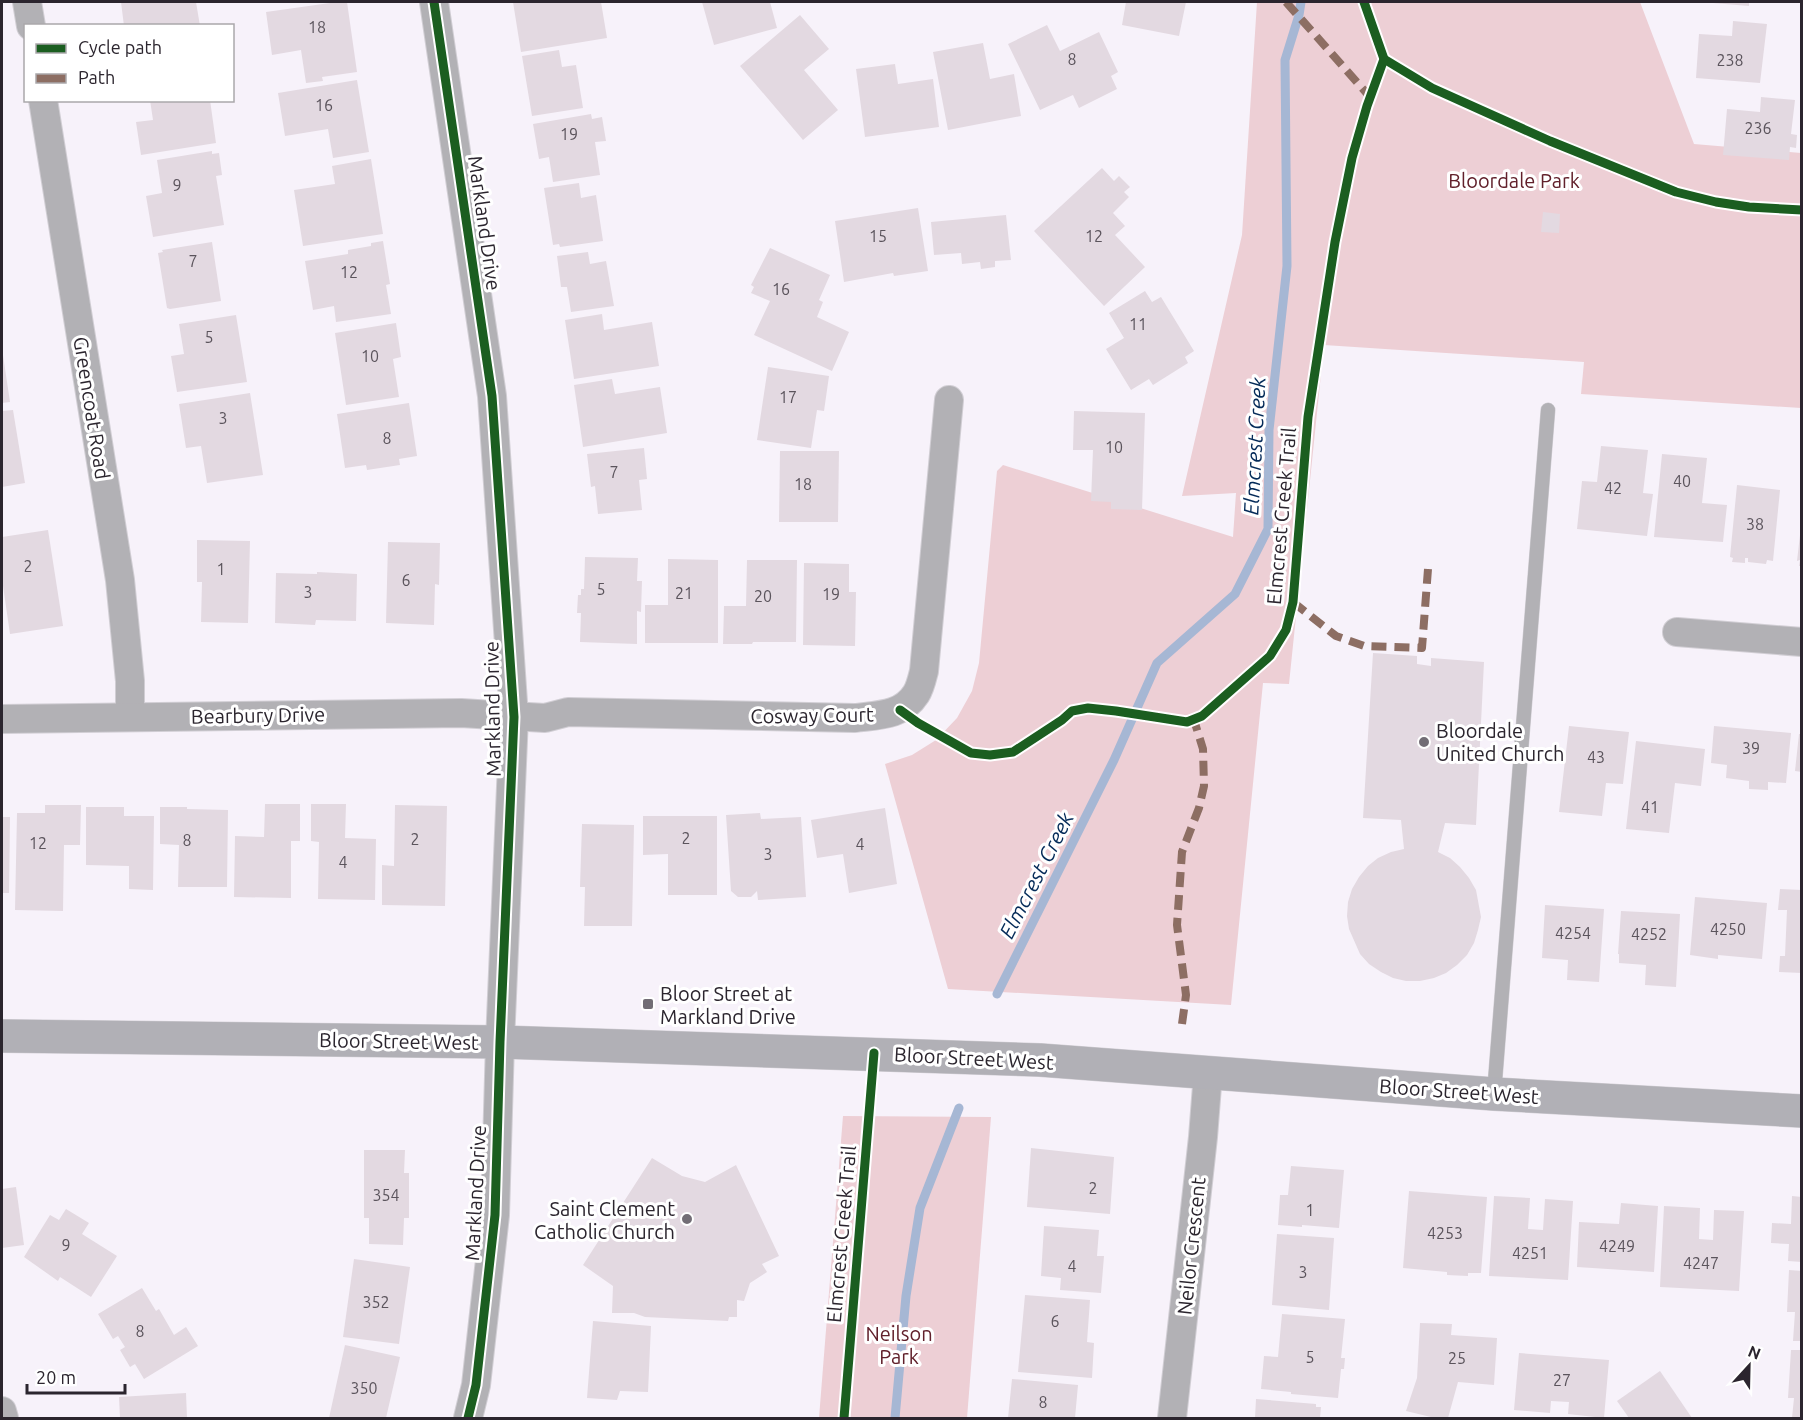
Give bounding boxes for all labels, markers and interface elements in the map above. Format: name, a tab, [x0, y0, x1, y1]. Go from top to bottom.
house number: 18	[308, 18, 326, 36]
legend	[24, 24, 234, 102]
text: Cycle path	[78, 37, 162, 57]
house number: 8	[1067, 50, 1077, 68]
house number: 238	[1716, 51, 1744, 69]
text: Path	[78, 67, 115, 87]
house number: 16	[315, 96, 333, 114]
house number: 236	[1744, 119, 1772, 137]
house number: 19	[560, 125, 578, 143]
street label: Markland Drive	[464, 154, 506, 292]
park label: Bloordale Park	[1448, 169, 1580, 192]
house number: 9	[172, 176, 182, 194]
house number: 15	[869, 227, 887, 245]
house number: 12	[1085, 227, 1103, 245]
house number: 7	[188, 252, 198, 270]
house number: 12	[340, 263, 358, 281]
house number: 16	[772, 280, 790, 298]
house number: 11	[1129, 315, 1147, 333]
house number: 5	[204, 328, 214, 346]
street label: Greencoat Road	[69, 335, 115, 481]
house number: 10	[361, 347, 379, 365]
water label: Elmcrest Creek	[1238, 376, 1270, 516]
house number: 17	[779, 388, 797, 406]
house number: 3	[218, 409, 228, 427]
street label: Elmcrest Creek Trail	[1262, 426, 1300, 606]
house number: 8	[382, 429, 392, 447]
house number: 10	[1105, 438, 1123, 456]
house number: 7	[609, 463, 619, 481]
house number: 40	[1673, 472, 1691, 490]
house number: 18	[794, 475, 812, 493]
house number: 42	[1604, 479, 1622, 497]
house number: 38	[1746, 515, 1764, 533]
house number: 2	[23, 557, 33, 575]
house number: 1	[216, 560, 226, 578]
house number: 6	[401, 571, 411, 589]
house number: 5	[596, 580, 606, 598]
house number: 3	[303, 583, 313, 601]
house number: 21	[675, 584, 693, 602]
house number: 19	[822, 585, 840, 603]
house number: 20	[754, 587, 772, 605]
street label: Markland Drive	[479, 641, 505, 777]
street label: Bearbury Drive	[191, 702, 325, 728]
street label: Cosway Court	[750, 702, 874, 728]
place label: Bloordale United Church	[1436, 719, 1564, 765]
marker: Bloordale United Church	[1417, 735, 1431, 749]
house number: 39	[1742, 739, 1760, 757]
house number: 43	[1587, 748, 1605, 766]
house number: 41	[1641, 798, 1659, 816]
water label: Elmcrest Creek	[994, 808, 1078, 942]
house number: 2	[681, 829, 691, 847]
house number: 2	[410, 830, 420, 848]
house number: 8	[182, 831, 192, 849]
house number: 12	[29, 834, 47, 852]
house number: 4	[855, 835, 865, 853]
house number: 3	[763, 845, 773, 863]
house number: 4	[338, 853, 348, 871]
house number: 4250	[1710, 920, 1746, 938]
house number: 4254	[1555, 924, 1591, 942]
house number: 4252	[1631, 925, 1667, 943]
place label: Bloor Street at Markland Drive	[660, 982, 796, 1028]
marker: Bloor Street at Markland Drive	[641, 997, 655, 1011]
street label: Bloor Street West	[319, 1028, 479, 1054]
street label: Bloor Street West	[894, 1042, 1054, 1074]
street label: Bloor Street West	[1379, 1074, 1540, 1108]
street label: Markland Drive	[460, 1125, 490, 1261]
street label: Elmcrest Creek Trail	[822, 1144, 860, 1324]
street label: Neilor Crescent	[1172, 1176, 1210, 1316]
house number: 2	[1088, 1179, 1098, 1197]
house number: 354	[372, 1186, 400, 1204]
place label: Saint Clement Catholic Church	[534, 1197, 675, 1243]
house number: 1	[1305, 1201, 1315, 1219]
marker: Saint Clement Catholic Church	[680, 1212, 694, 1226]
house number: 4253	[1427, 1224, 1463, 1242]
house number: 9	[61, 1236, 71, 1254]
house number: 4249	[1599, 1237, 1635, 1255]
house number: 4251	[1512, 1244, 1548, 1262]
house number: 4247	[1683, 1254, 1719, 1272]
house number: 4	[1067, 1257, 1077, 1275]
house number: 3	[1298, 1263, 1308, 1281]
house number: 352	[362, 1293, 390, 1311]
house number: 6	[1050, 1312, 1060, 1330]
house number: 8	[135, 1322, 145, 1340]
park label: Neilson Park	[865, 1322, 933, 1368]
north arrow	[1719, 1336, 1779, 1396]
text: N	[1746, 1342, 1764, 1363]
house number: 5	[1305, 1348, 1315, 1366]
house number: 25	[1448, 1349, 1466, 1367]
scale bar	[27, 1357, 124, 1395]
text: 20 m	[36, 1367, 76, 1387]
house number: 27	[1553, 1371, 1571, 1389]
house number: 350	[350, 1379, 378, 1397]
house number: 8	[1038, 1393, 1048, 1411]

